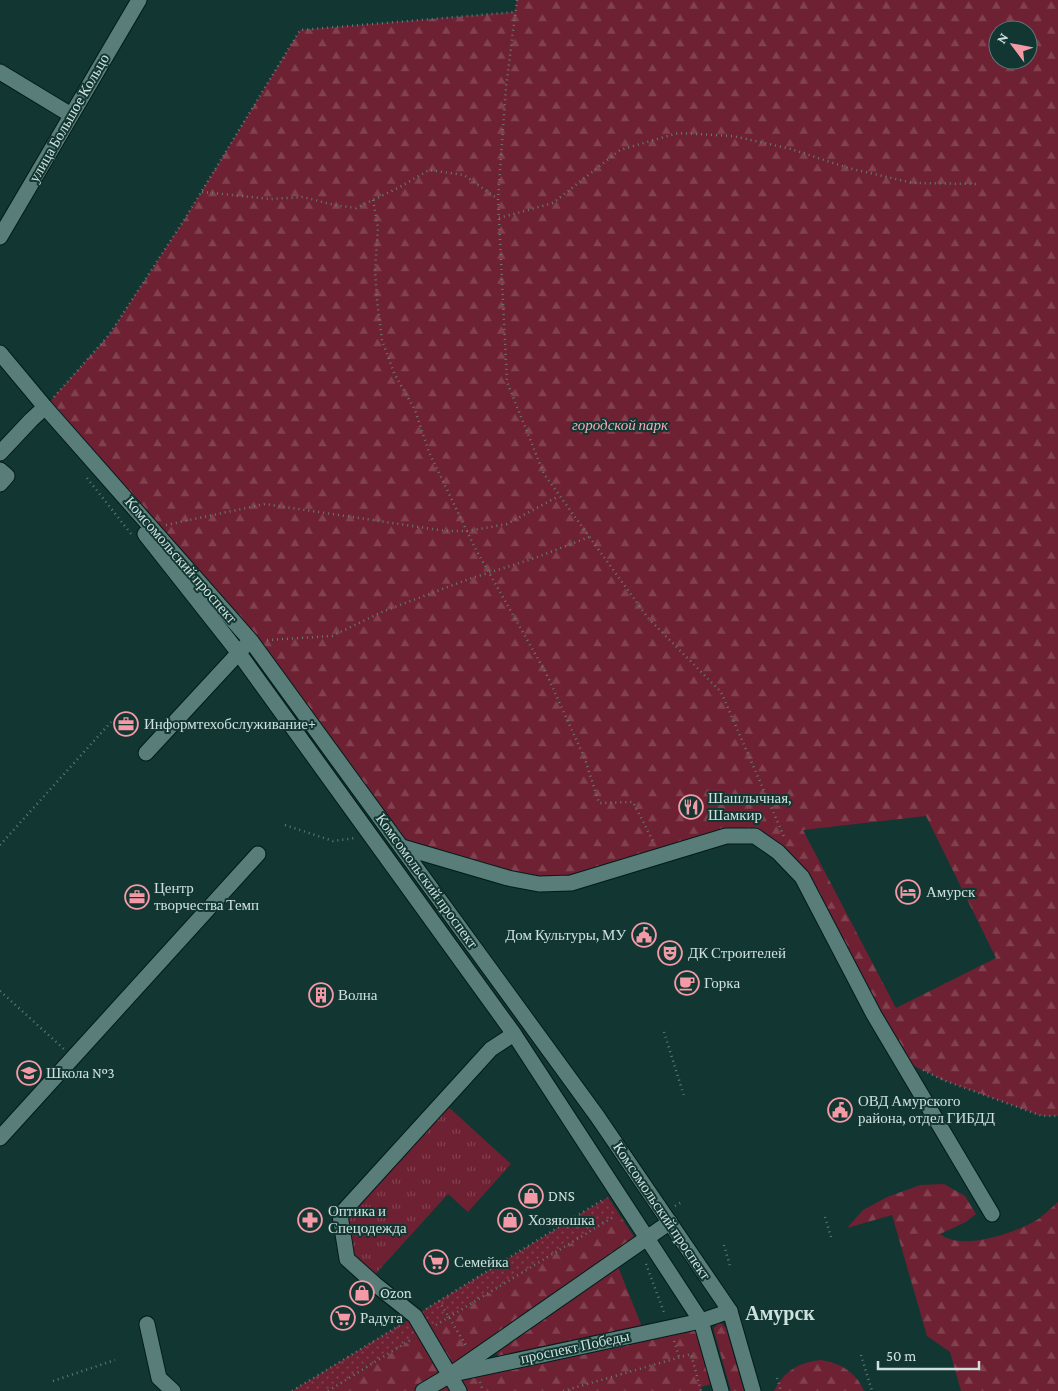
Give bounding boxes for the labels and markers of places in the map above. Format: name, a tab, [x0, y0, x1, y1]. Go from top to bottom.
office icon: Информтехобслуживание+	[113, 711, 139, 737]
place label: Информтехобслуживание+	[144, 716, 316, 732]
place label: Шашлычная, Шамкир	[708, 790, 791, 823]
restaurant icon: Шашлычная, Шамкир	[678, 794, 704, 820]
hotel icon: Амурск	[895, 879, 921, 905]
place label: Центр творчества Темп	[154, 880, 259, 913]
office icon: Центр творчества Темп	[124, 884, 150, 910]
place label: Амурск	[926, 884, 976, 900]
public building icon: Дом Культуры, МУ	[631, 922, 657, 948]
place label: Дом Культуры, МУ	[505, 927, 626, 943]
theatre icon: ДК Строителей	[657, 940, 683, 966]
place label: ДК Строителей	[688, 945, 786, 961]
cafe icon: Горка	[674, 970, 700, 996]
place label: Горка	[704, 975, 740, 991]
building icon: Волна	[308, 982, 334, 1008]
place label: Волна	[338, 987, 378, 1003]
school or university icon: Школа №3	[16, 1060, 42, 1086]
place label: Школа №3	[46, 1065, 115, 1081]
place label: ОВД Амурского района, отдел ГИБДД	[858, 1093, 995, 1126]
public building icon: ОВД Амурского района, отдел ГИБДД	[827, 1097, 853, 1123]
shop icon: DNS	[518, 1183, 544, 1209]
place label: DNS	[548, 1188, 575, 1204]
place label: Оптика и Спецодежда	[328, 1203, 407, 1236]
pharmacy icon: Оптика и Спецодежда	[297, 1207, 323, 1233]
shop icon: Хозяюшка	[497, 1207, 523, 1233]
place label: Хозяюшка	[528, 1212, 595, 1228]
supermarket icon: Семейка	[423, 1249, 449, 1275]
place label: Семейка	[454, 1254, 509, 1270]
shop icon: Ozon	[349, 1280, 375, 1306]
place label: Ozon	[380, 1285, 412, 1301]
supermarket icon: Радуга	[330, 1305, 356, 1331]
place label: Радуга	[360, 1310, 403, 1326]

